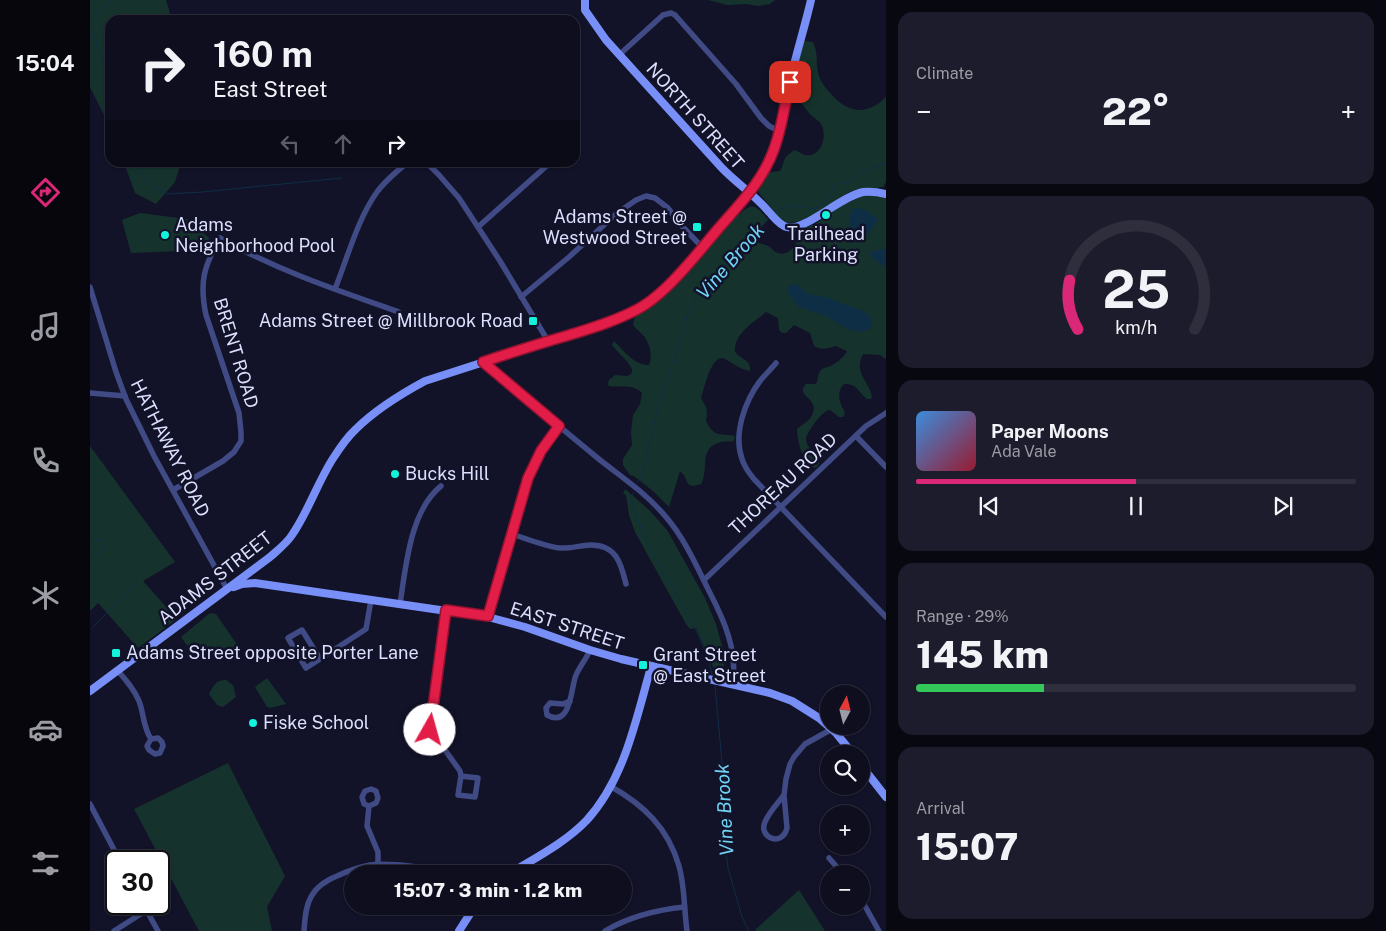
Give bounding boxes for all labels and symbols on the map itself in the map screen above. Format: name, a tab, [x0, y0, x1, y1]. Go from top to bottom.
street label: NORTH STREET	[642, 58, 749, 173]
pin	[769, 61, 811, 103]
place label: Adams Street @ Westwood Street	[543, 206, 687, 248]
marker: Trailhead Parking	[820, 209, 832, 221]
place label: Adams Neighborhood Pool	[175, 214, 336, 256]
water label: Vine Brook	[691, 218, 769, 303]
marker: Adams Street @ Westwood Street	[691, 221, 703, 233]
place label: Trailhead Parking	[787, 223, 865, 265]
marker: Adams Neighborhood Pool	[159, 229, 171, 241]
street label: BRENT ROAD	[210, 295, 263, 411]
place label: Adams Street @ Millbrook Road	[259, 310, 523, 331]
marker: Adams Street @ Millbrook Road	[527, 315, 539, 327]
street label: HATHAWAY ROAD	[127, 375, 214, 520]
street label: THOREAU ROAD	[724, 428, 841, 539]
place label: Bucks Hill	[405, 463, 490, 484]
marker: Bucks Hill	[389, 468, 401, 480]
street label: ADAMS STREET	[154, 527, 276, 628]
street label: EAST STREET	[508, 597, 627, 654]
place label: Adams Street opposite Porter Lane	[126, 642, 419, 663]
place label: Grant Street @ East Street	[653, 644, 766, 686]
marker: Adams Street opposite Porter Lane	[110, 647, 122, 659]
marker: Grant Street @ East Street	[637, 659, 649, 671]
north arrow	[820, 685, 870, 735]
position arrow	[403, 703, 455, 755]
place label: Fiske School	[263, 712, 369, 733]
marker: Fiske School	[247, 717, 259, 729]
water label: Vine Brook	[711, 763, 737, 857]
speed limit sign: 30	[105, 850, 170, 915]

